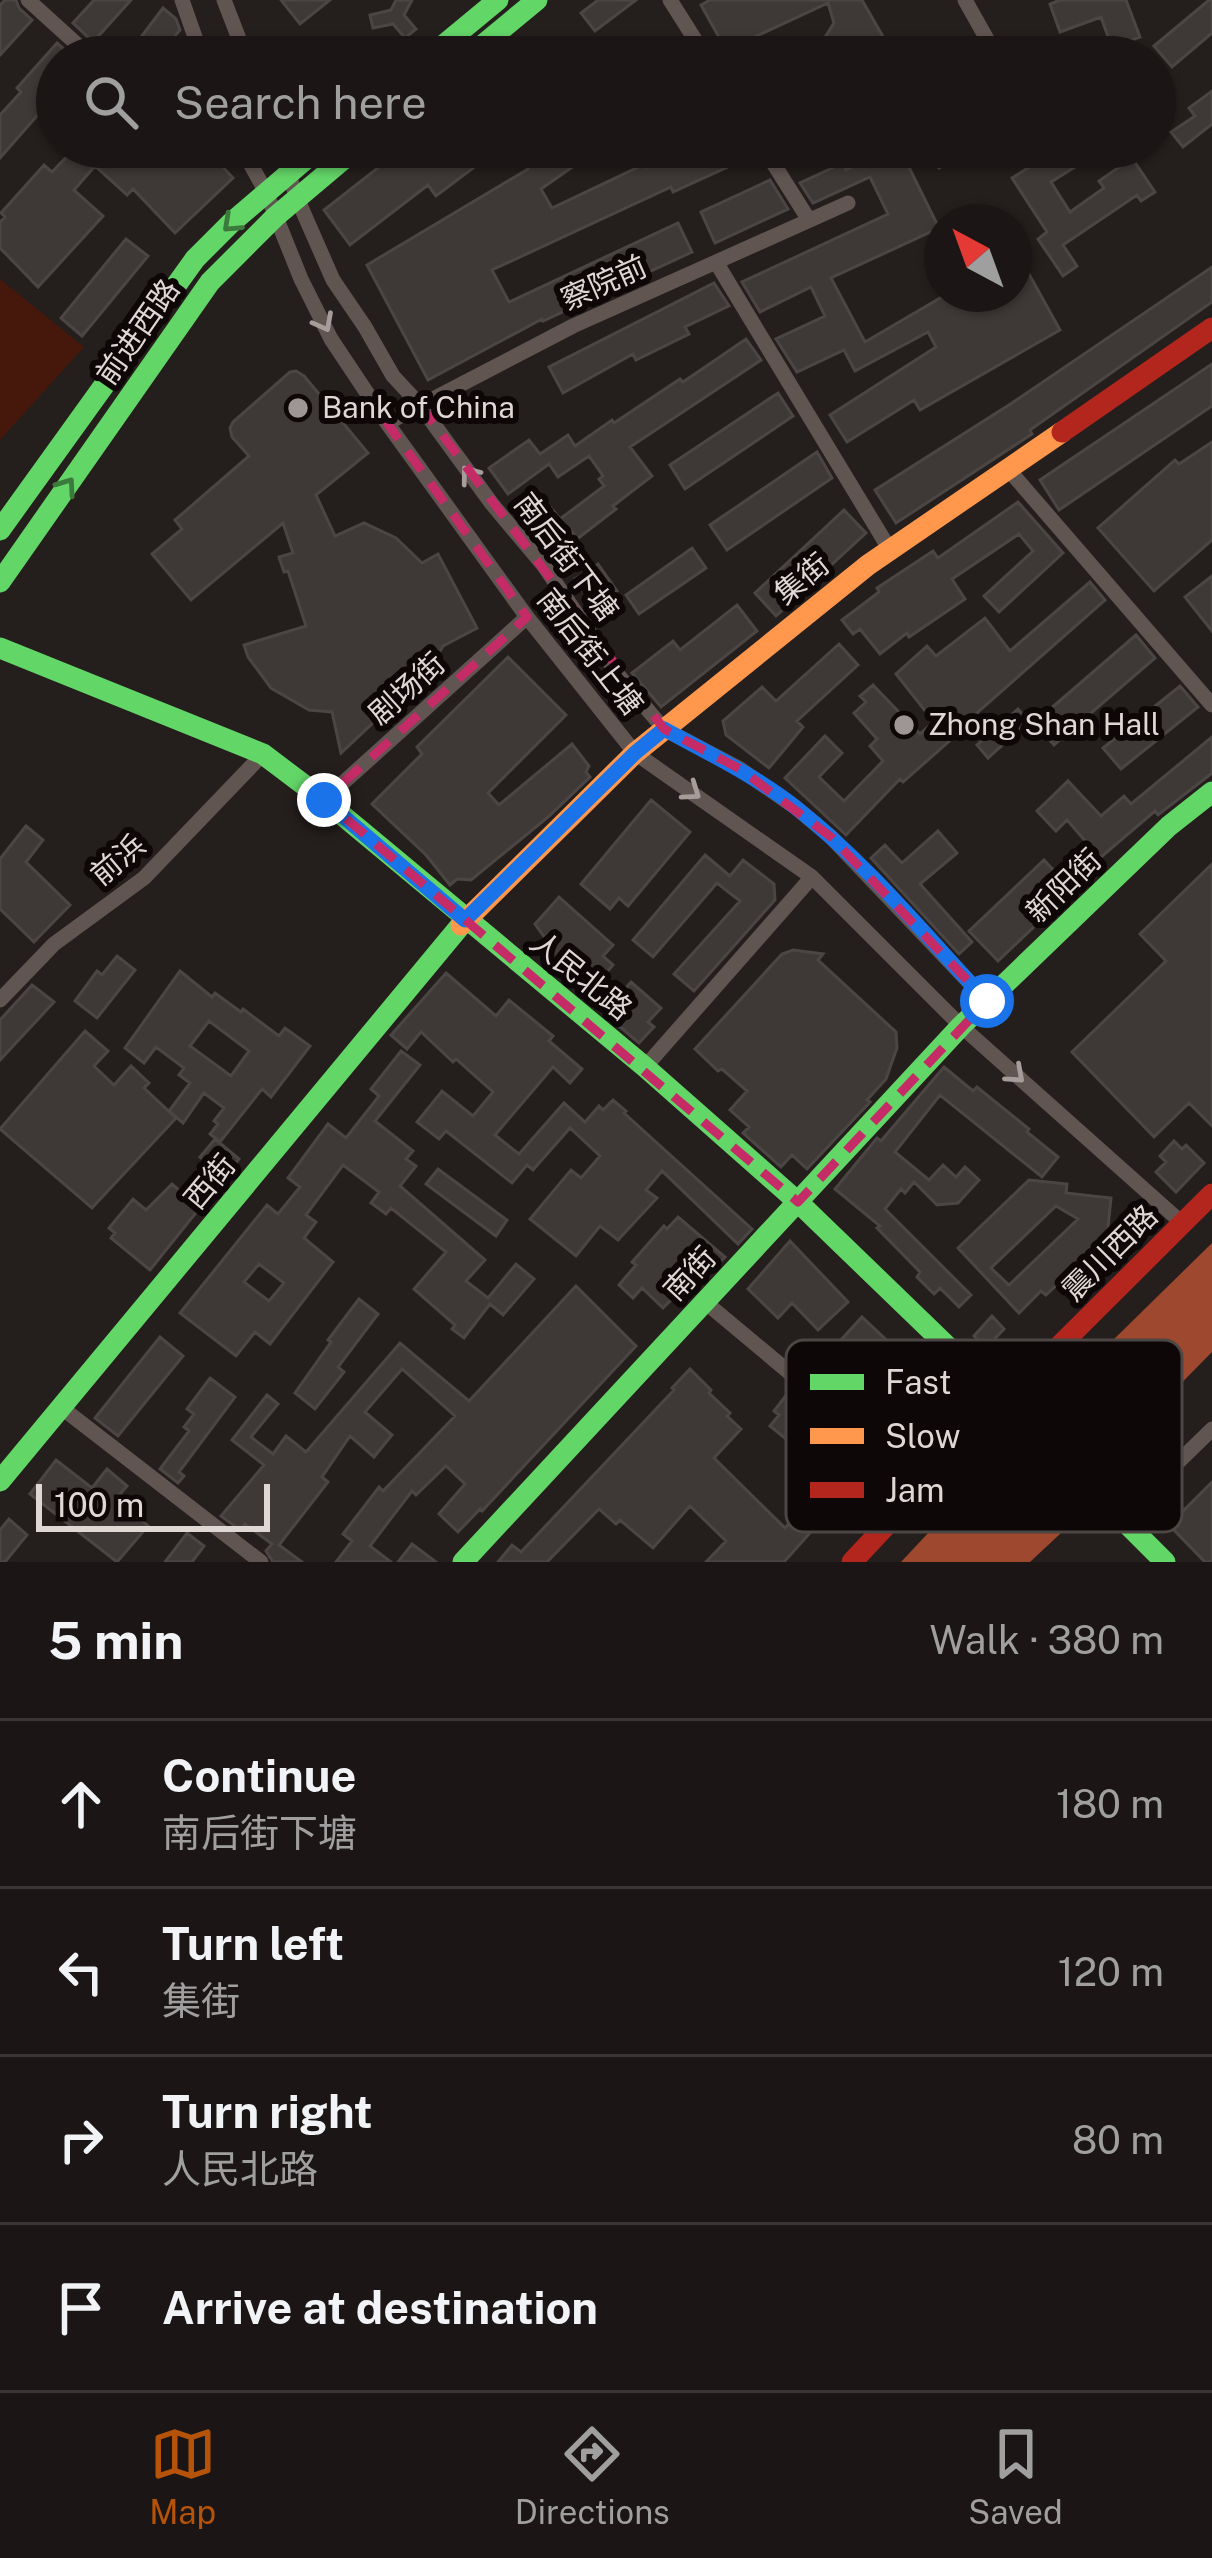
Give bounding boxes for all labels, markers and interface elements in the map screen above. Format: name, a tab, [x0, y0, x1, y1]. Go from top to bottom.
search box	[36, 36, 1176, 168]
icon: search	[78, 69, 144, 135]
text: Search here	[174, 76, 427, 129]
north arrow	[924, 204, 1032, 312]
one-way arrow	[223, 209, 245, 231]
street label: 察院前	[555, 247, 652, 317]
street label: 前进西路	[88, 272, 186, 391]
one-way arrow	[309, 311, 332, 333]
place label: Bank of China	[322, 389, 515, 425]
marker: Bank of China	[285, 395, 311, 421]
one-way arrow	[462, 466, 484, 488]
one-way arrow	[53, 477, 75, 499]
street label: 南后街下塘	[507, 486, 626, 627]
street label: 集街	[767, 545, 836, 611]
street label: 南后街上塘	[530, 581, 651, 722]
street label: 剧场街	[361, 645, 452, 732]
place label: Zhong Shan Hall	[928, 706, 1160, 742]
marker: Zhong Shan Hall	[891, 712, 917, 738]
route end	[297, 773, 351, 827]
one-way arrow	[678, 778, 700, 800]
street label: 前浜	[83, 826, 152, 892]
street label: 新阳街	[1018, 841, 1108, 929]
street label: 人民北路	[524, 923, 640, 1027]
route start	[960, 974, 1014, 1028]
one-way arrow	[1002, 1061, 1024, 1083]
street label: 西街	[176, 1147, 242, 1216]
street label: 震川西路	[1054, 1197, 1164, 1307]
street label: 南街	[656, 1239, 723, 1308]
legend	[786, 1340, 1182, 1532]
text: Fast	[885, 1363, 952, 1401]
text: Slow	[885, 1417, 960, 1455]
text: Jam	[885, 1471, 945, 1509]
scale bar	[36, 1478, 270, 1531]
text: 100 m	[54, 1486, 144, 1524]
text: 5 min	[48, 1611, 184, 1670]
text: Walk · 380 m	[929, 1617, 1164, 1663]
text: Continue	[162, 1749, 356, 1802]
icon: ahead	[48, 1771, 114, 1837]
text: 180 m	[1056, 1781, 1164, 1827]
text: 南后街下塘	[162, 1810, 357, 1856]
text: Turn left	[162, 1917, 344, 1970]
icon: left	[48, 1939, 114, 2005]
text: 120 m	[1058, 1949, 1164, 1995]
text: 集街	[162, 1978, 240, 2024]
text: Turn right	[162, 2085, 373, 2138]
icon: right	[48, 2107, 114, 2173]
text: 80 m	[1072, 2117, 1164, 2163]
text: 人民北路	[162, 2146, 318, 2192]
icon: arrive	[48, 2275, 114, 2341]
text: Arrive at destination	[162, 2281, 598, 2334]
tab: Map	[149, 2421, 216, 2531]
tab: Directions	[515, 2421, 670, 2531]
tab: Saved	[968, 2421, 1063, 2531]

